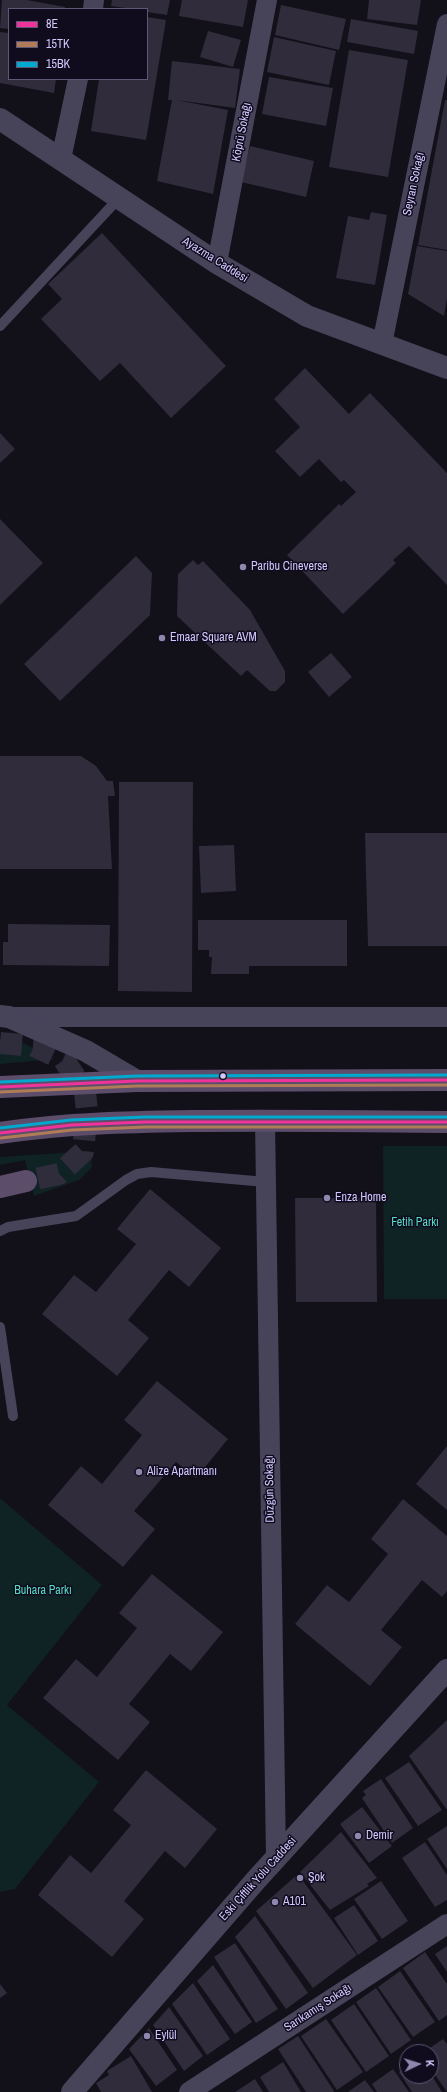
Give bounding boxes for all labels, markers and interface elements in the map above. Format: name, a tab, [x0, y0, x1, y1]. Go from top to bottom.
legend	[8, 8, 148, 80]
text: 8E	[46, 16, 58, 32]
text: 15TK	[46, 36, 70, 52]
text: 15BK	[46, 56, 70, 72]
street label: Köprü Sokağı	[229, 101, 255, 163]
street label: Seyran Sokağı	[400, 151, 428, 217]
street label: Ayazma Caddesi	[179, 234, 251, 286]
place label: Paribu Cineverse	[251, 560, 328, 574]
marker: Paribu Cineverse	[238, 562, 248, 572]
place label: Emaar Square AVM	[170, 631, 257, 645]
marker: Emaar Square AVM	[157, 633, 167, 643]
unlabelled marker	[218, 1071, 228, 1081]
place label: Enza Home	[335, 1191, 386, 1205]
marker: Enza Home	[322, 1193, 332, 1203]
park label: Fetih Parkı	[391, 1216, 439, 1230]
street label: Düzgün Sokağı	[262, 1455, 278, 1523]
place label: Alize Apartmanı	[147, 1465, 217, 1479]
marker: Alize Apartmanı	[134, 1467, 144, 1477]
park label: Buhara Parkı	[14, 1584, 72, 1598]
place label: Demir	[366, 1829, 393, 1843]
marker: Demir	[353, 1831, 363, 1841]
street label: Eski Çiftlik Yolu Caddesi	[216, 1834, 300, 1924]
place label: Şok	[308, 1871, 325, 1885]
marker: Şok	[295, 1873, 305, 1883]
place label: A101	[283, 1895, 306, 1909]
marker: A101	[270, 1897, 280, 1907]
street label: Sarıkamış Sokağı	[282, 1981, 354, 2035]
place label: Eylül	[155, 2029, 176, 2043]
marker: Eylül	[142, 2031, 152, 2041]
north arrow	[399, 2044, 439, 2084]
text: K	[423, 2059, 437, 2067]

